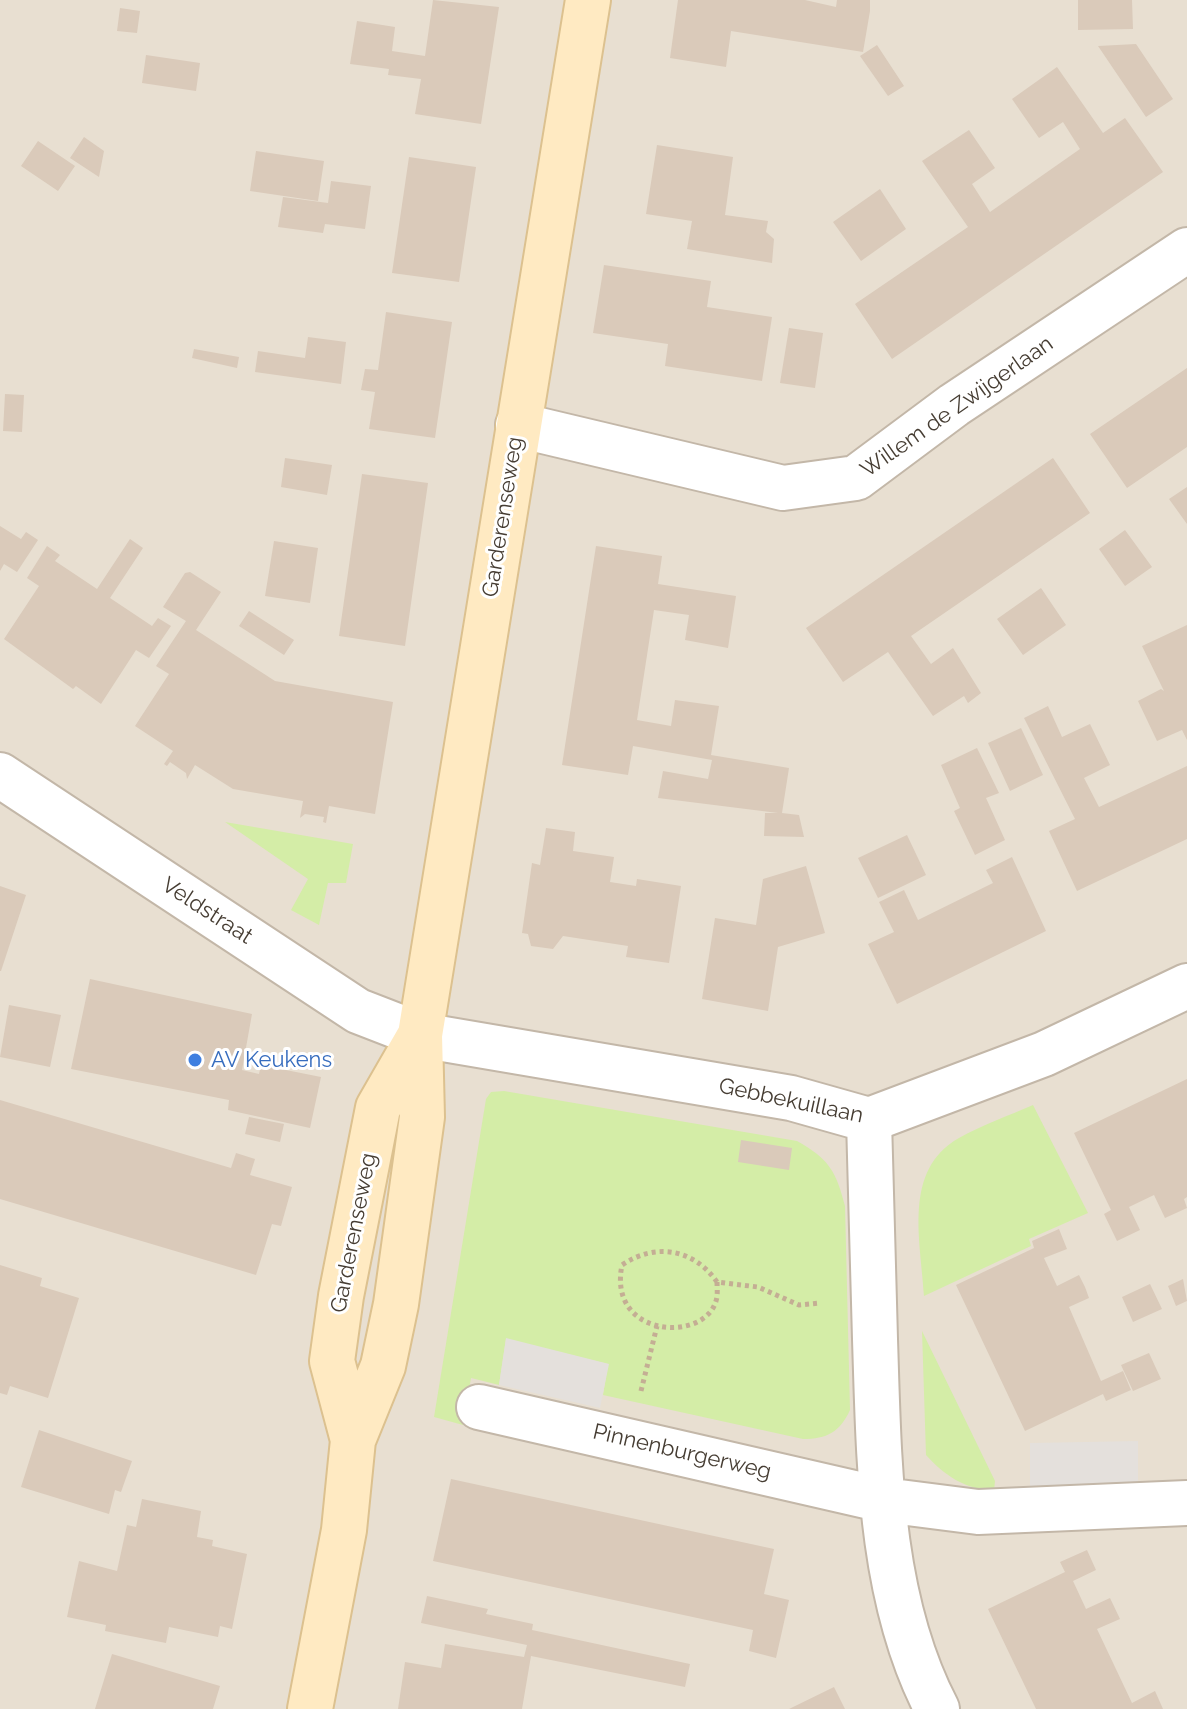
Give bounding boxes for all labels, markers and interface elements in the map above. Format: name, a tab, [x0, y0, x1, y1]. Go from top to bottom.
street label: Willem de Zwijgerlaan	[856, 331, 1058, 483]
street label: Garderenseweg	[477, 435, 529, 599]
street label: Veldstraat	[157, 872, 257, 950]
place label: AV Keukens	[211, 1047, 332, 1073]
marker: AV Keukens	[186, 1051, 204, 1069]
street label: Gebbekuillaan	[716, 1073, 866, 1129]
street label: Garderenseweg	[326, 1151, 382, 1315]
street label: Pinnenburgerweg	[590, 1419, 774, 1485]

